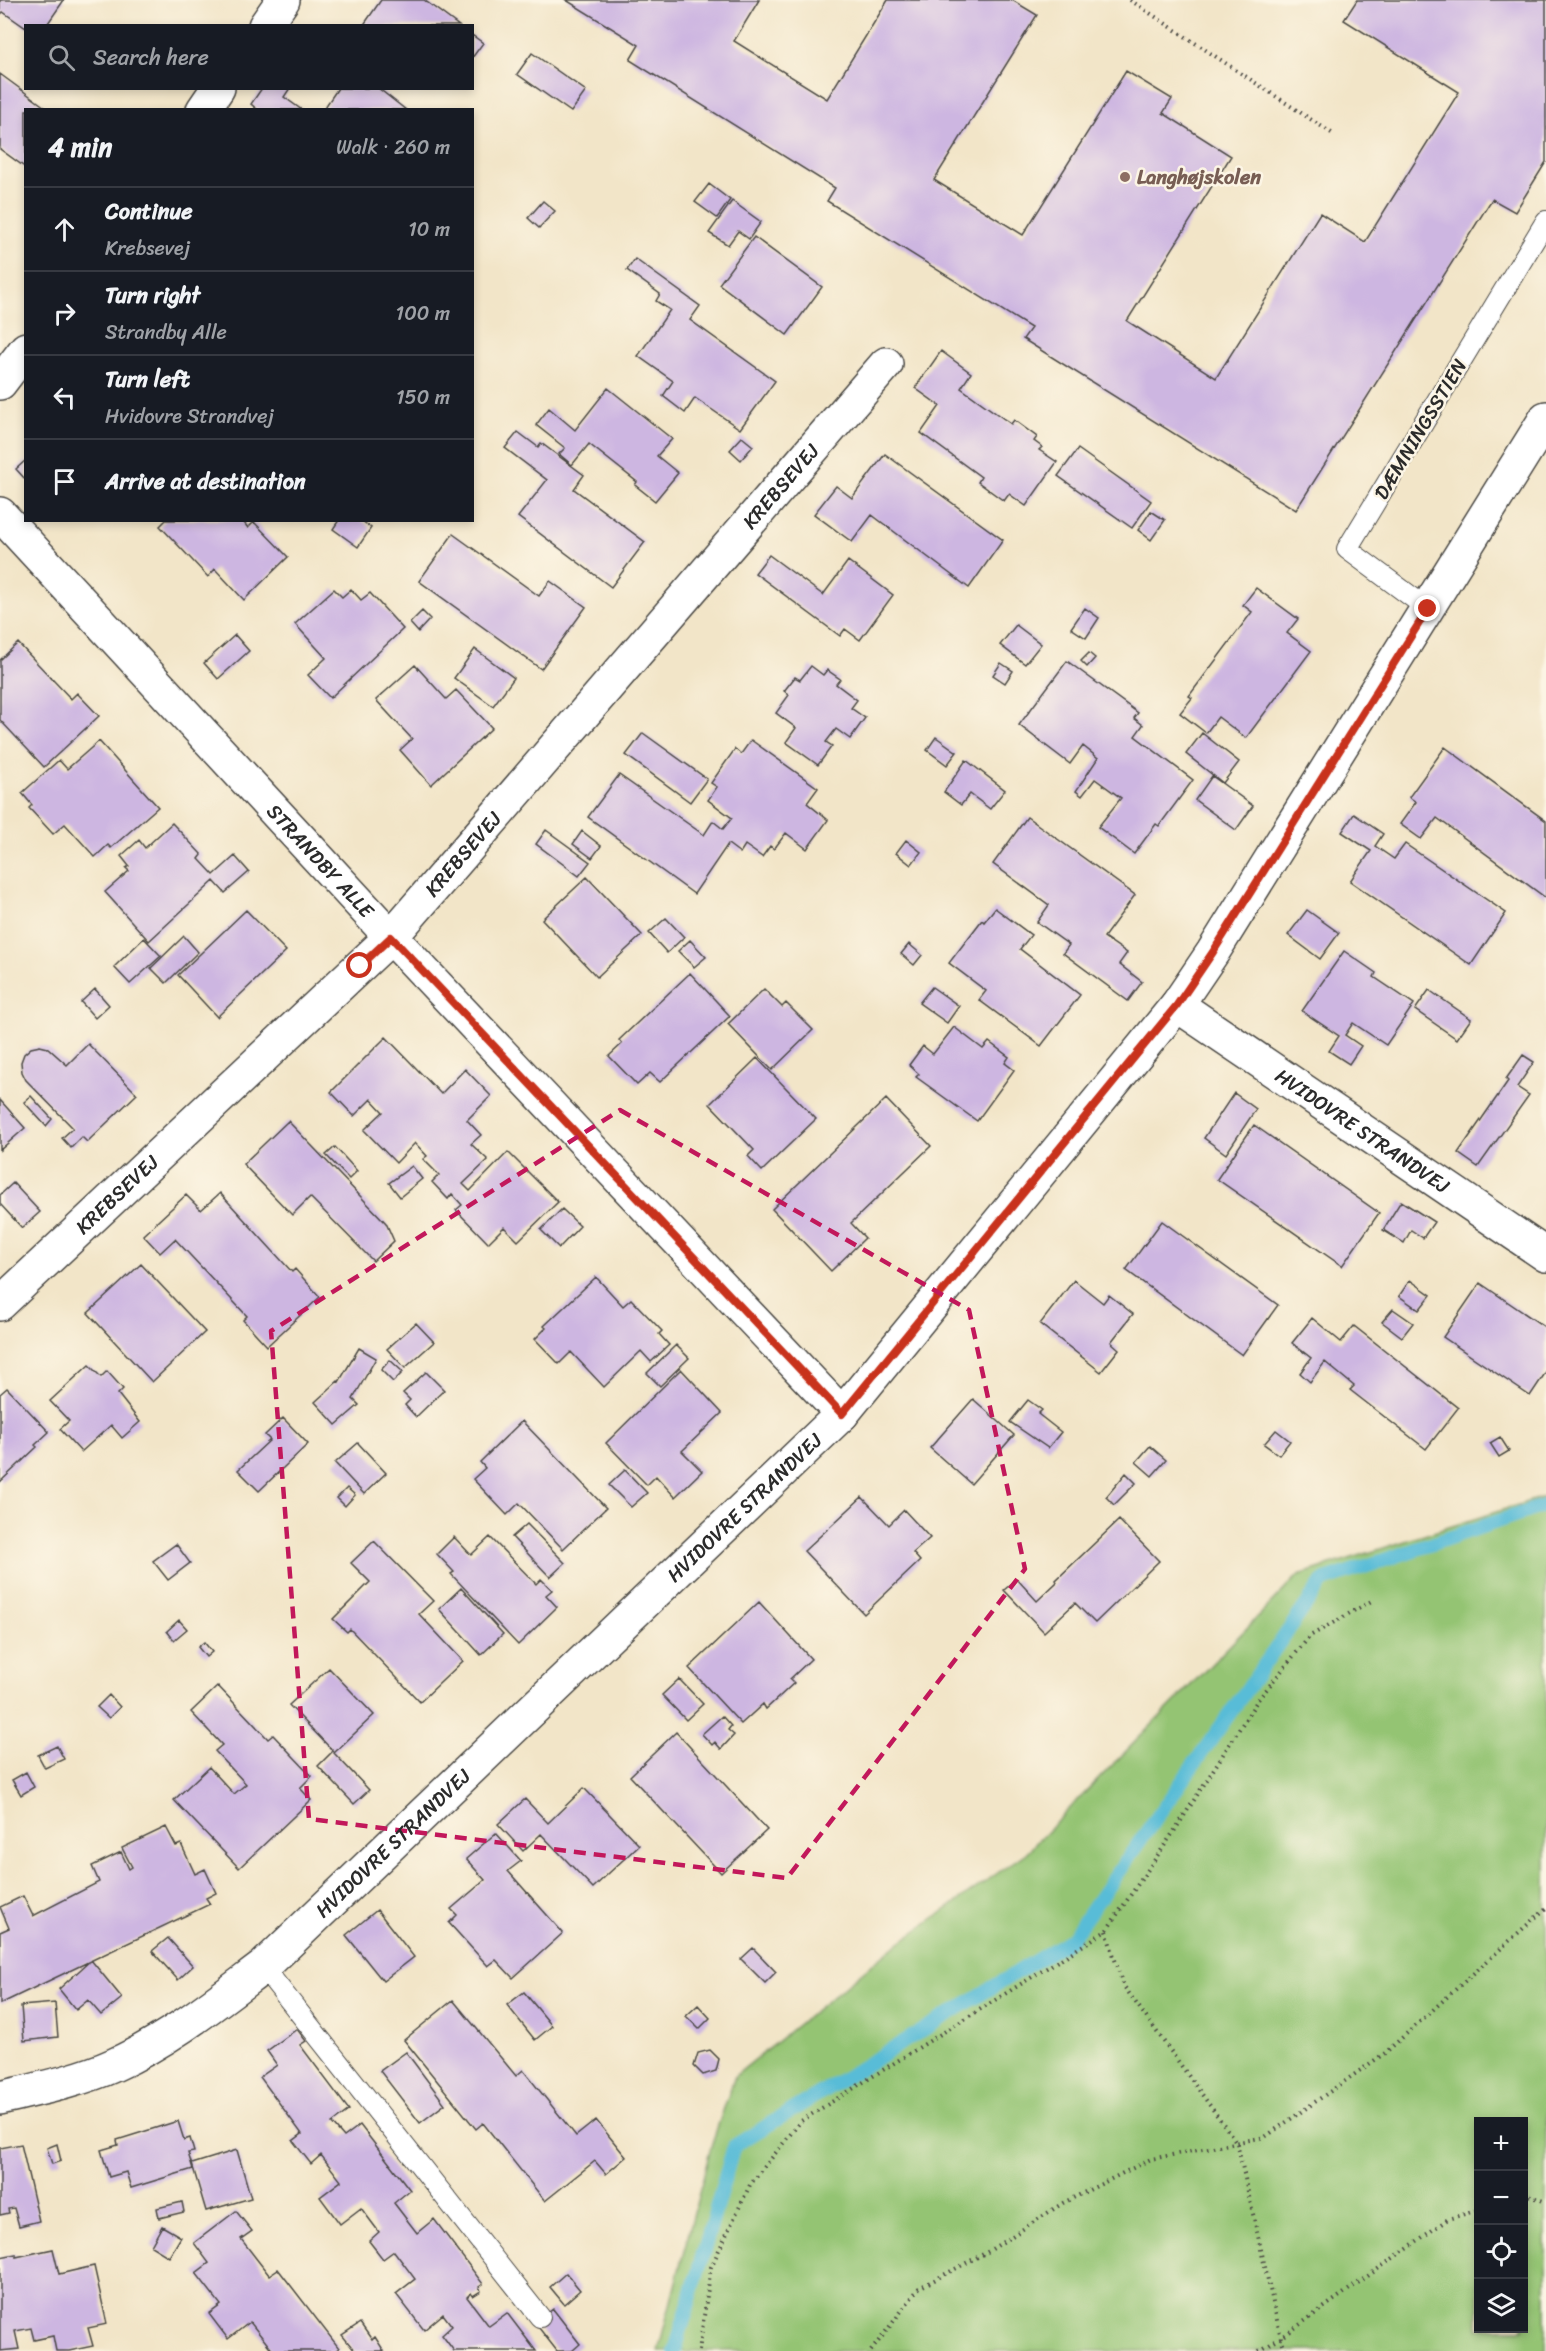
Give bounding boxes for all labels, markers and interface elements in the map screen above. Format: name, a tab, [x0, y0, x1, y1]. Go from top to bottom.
search box	[24, 24, 474, 90]
text: Search here	[93, 38, 209, 77]
icon: search	[45, 41, 78, 74]
text: 4 min	[48, 124, 112, 170]
text: Walk · 260 m	[336, 130, 450, 165]
place label: Langhøjskolen	[1137, 160, 1261, 195]
marker: Langhøjskolen	[1118, 170, 1132, 184]
text: Continue	[105, 192, 193, 231]
text: 10 m	[408, 212, 450, 247]
icon: ahead	[48, 213, 81, 246]
text: Krebsevej	[105, 231, 190, 266]
text: Turn right	[105, 276, 200, 315]
text: 100 m	[396, 296, 450, 331]
icon: right	[48, 297, 81, 330]
text: Strandby Alle	[105, 315, 227, 350]
street label: DÆMNINGSSTIEN	[1364, 352, 1477, 507]
text: Turn left	[105, 360, 190, 399]
text: 150 m	[396, 380, 450, 415]
icon: left	[48, 381, 81, 414]
text: Hvidovre Strandvej	[105, 399, 274, 434]
street label: KREBSEVEJ	[733, 435, 829, 537]
text: Arrive at destination	[105, 462, 306, 501]
icon: arrive	[48, 465, 81, 498]
route end	[1414, 595, 1440, 621]
street label: STRANDBY ALLE	[258, 796, 384, 928]
street label: KREBSEVEJ	[416, 803, 511, 905]
route start	[346, 952, 372, 978]
street label: HVIDOVRE STRANDVEJ	[1268, 1059, 1457, 1203]
street label: KREBSEVEJ	[67, 1146, 167, 1243]
street label: HVIDOVRE STRANDVEJ	[658, 1424, 831, 1591]
street label: HVIDOVRE STRANDVEJ	[307, 1760, 480, 1927]
map controls	[1474, 2117, 1528, 2333]
button: +	[1474, 2117, 1528, 2171]
button: −	[1474, 2171, 1528, 2225]
button: locate	[1474, 2225, 1528, 2279]
button: layers	[1474, 2279, 1528, 2333]

